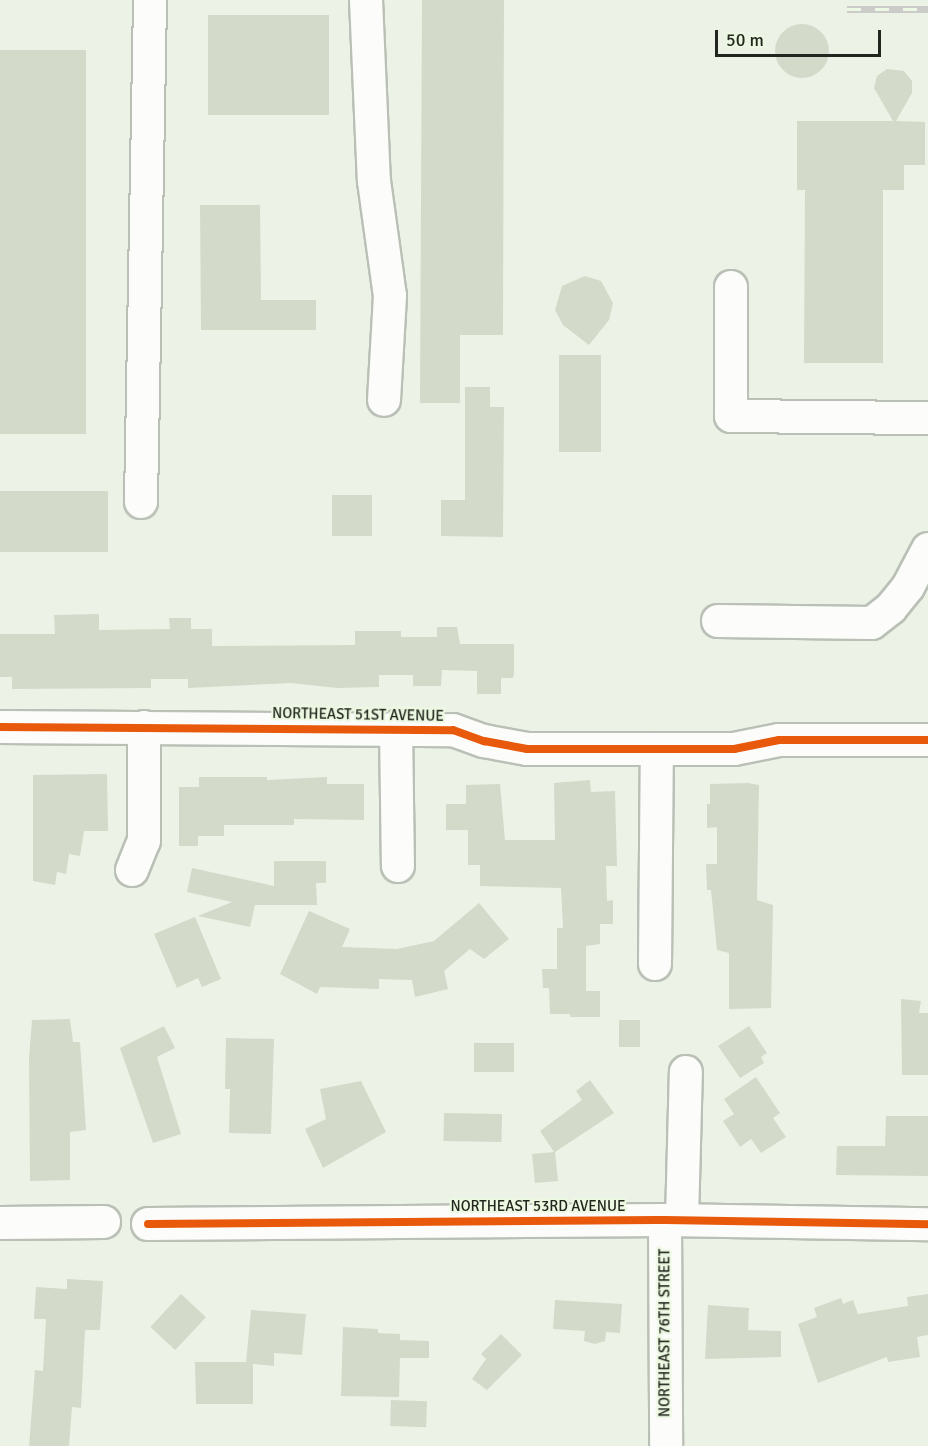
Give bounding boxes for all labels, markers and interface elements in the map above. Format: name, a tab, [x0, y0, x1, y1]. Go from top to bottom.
scale bar	[718, 18, 884, 56]
text: 50 m	[726, 29, 764, 51]
street label: NORTHEAST 51ST AVENUE	[272, 705, 444, 725]
street label: NORTHEAST 53RD AVENUE	[450, 1198, 626, 1216]
street label: NORTHEAST 76TH STREET	[656, 1249, 674, 1417]

